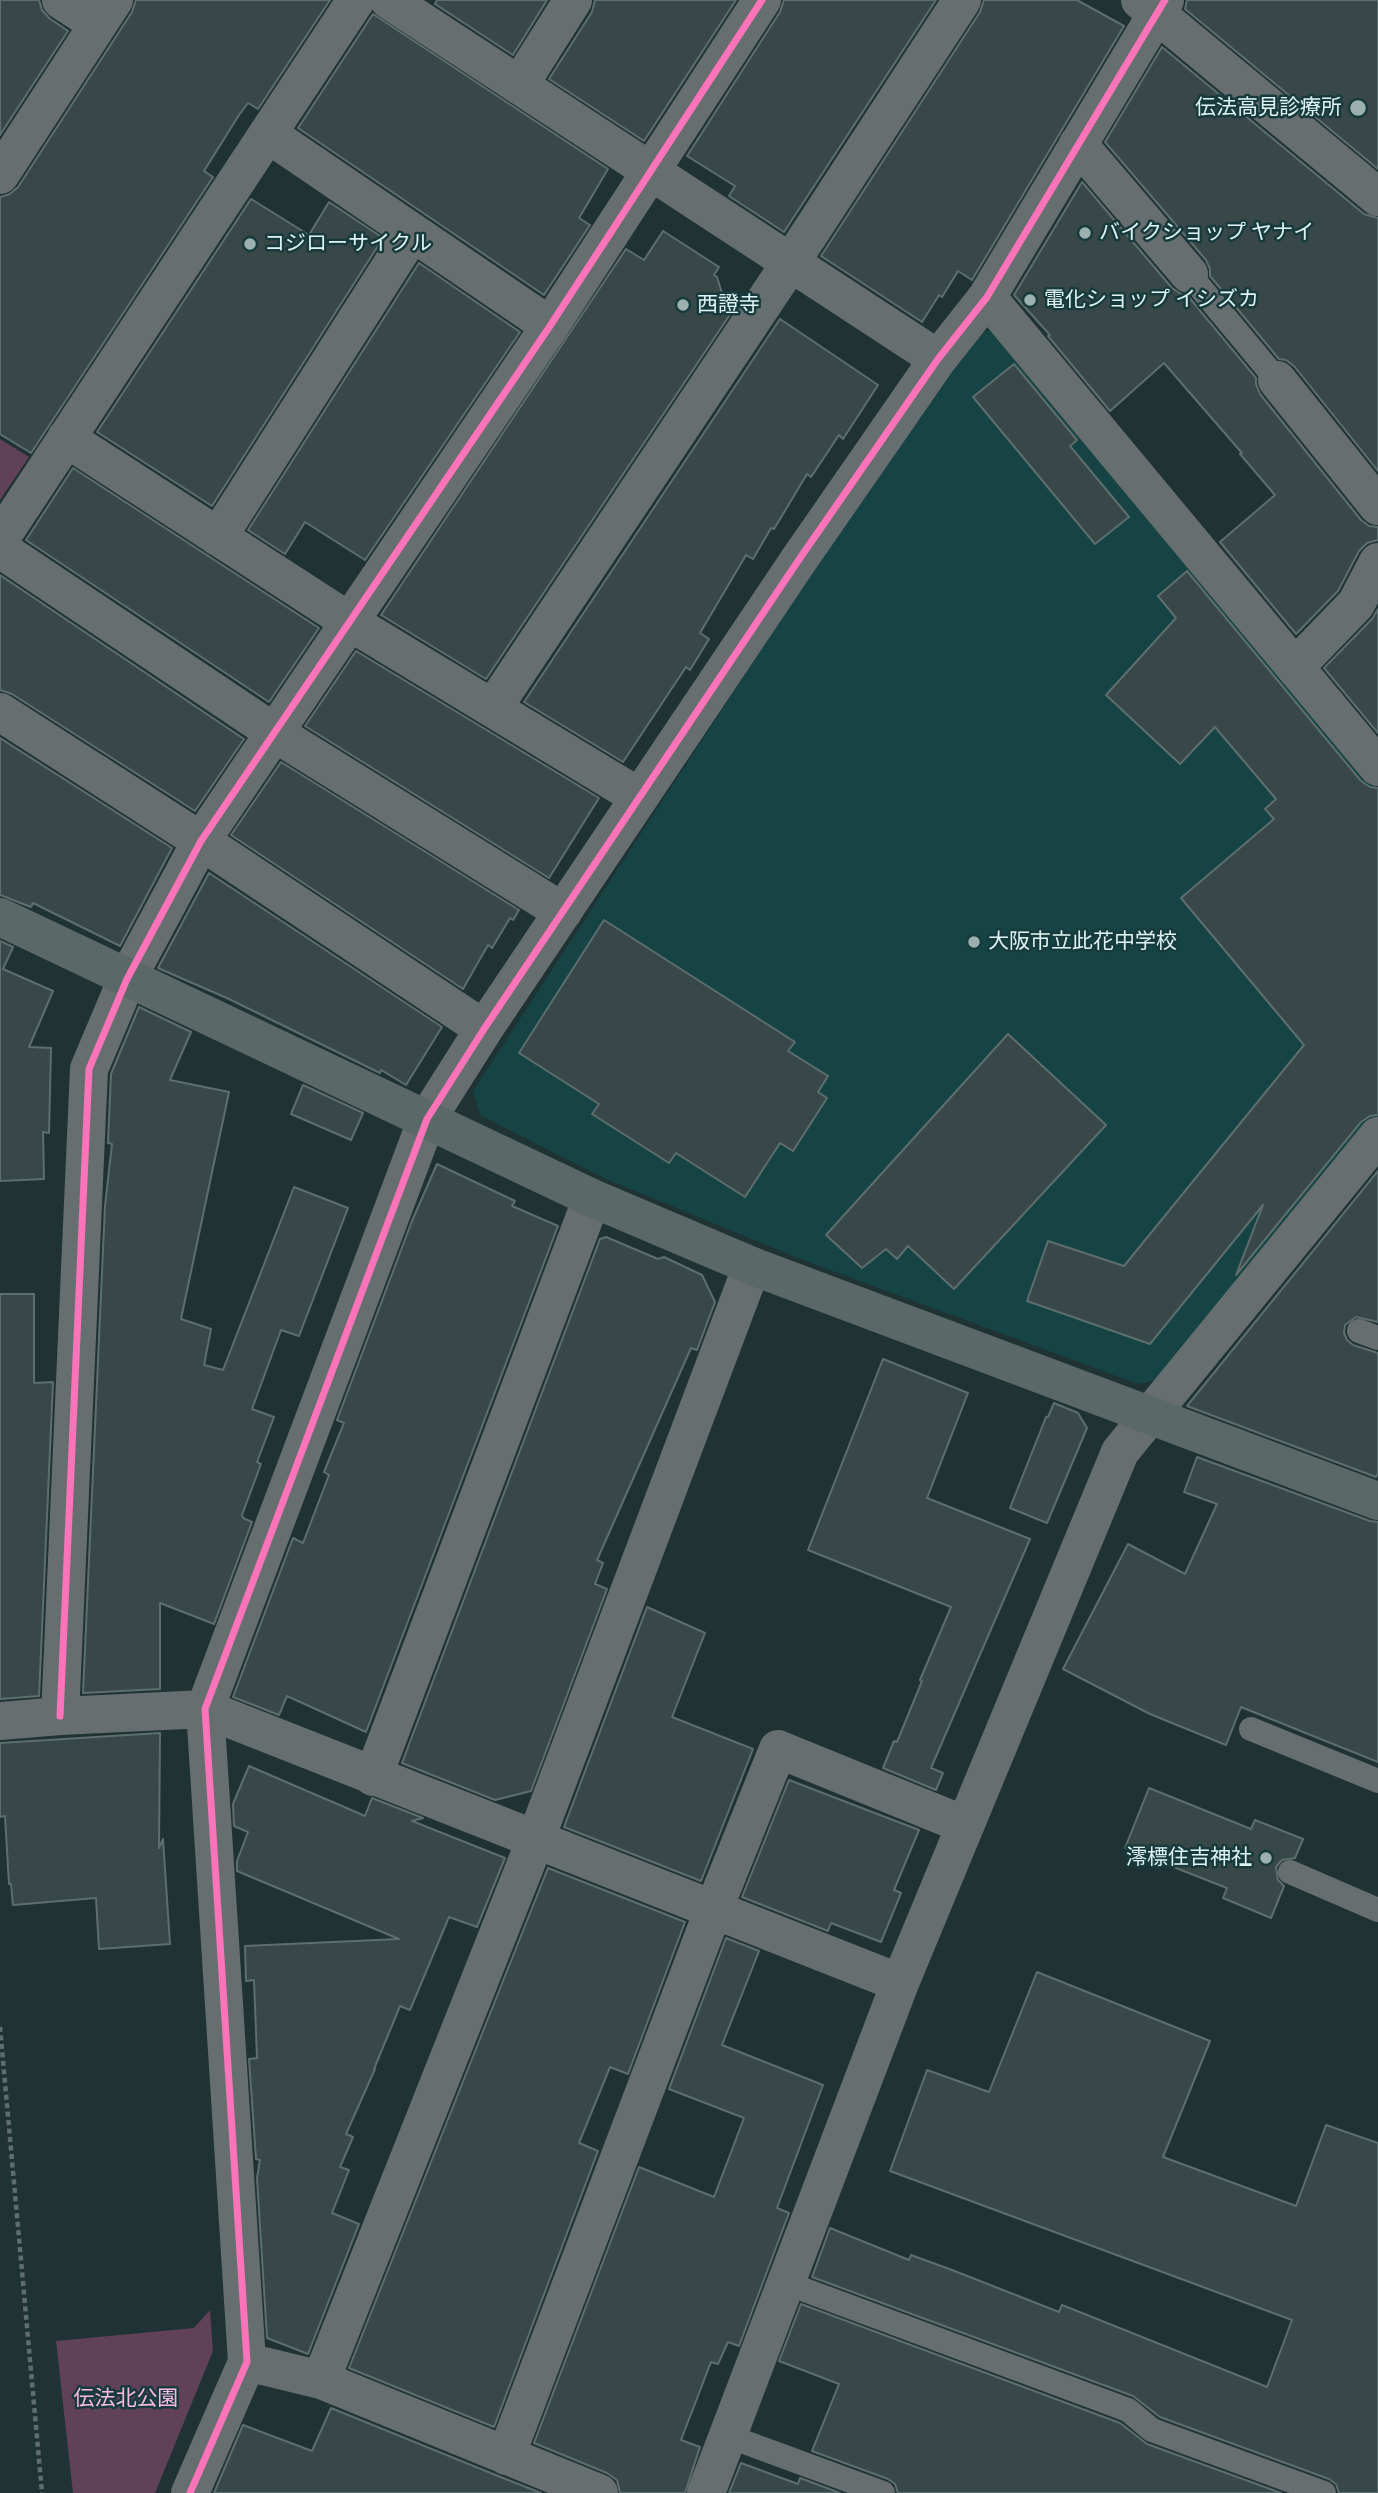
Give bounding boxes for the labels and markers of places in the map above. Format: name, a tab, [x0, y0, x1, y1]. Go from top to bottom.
place label: 伝法高見診療所	[1195, 95, 1342, 121]
marker: 伝法高見診療所	[1348, 98, 1368, 118]
place label: バイクショップ ヤナイ	[1099, 220, 1314, 246]
marker: バイクショップ ヤナイ	[1077, 225, 1093, 241]
place label: コジローサイクル	[264, 231, 432, 257]
marker: コジローサイクル	[242, 236, 258, 252]
place label: 電化ショップ イシズカ	[1044, 287, 1259, 313]
place label: 西證寺	[697, 292, 760, 318]
marker: 電化ショップ イシズカ	[1022, 292, 1038, 308]
marker: 西證寺	[675, 297, 691, 313]
place label: 大阪市立此花中学校	[988, 929, 1177, 955]
marker: 大阪市立此花中学校	[966, 934, 982, 950]
place label: 澪標住吉神社	[1126, 1845, 1252, 1871]
marker: 澪標住吉神社	[1258, 1850, 1274, 1866]

